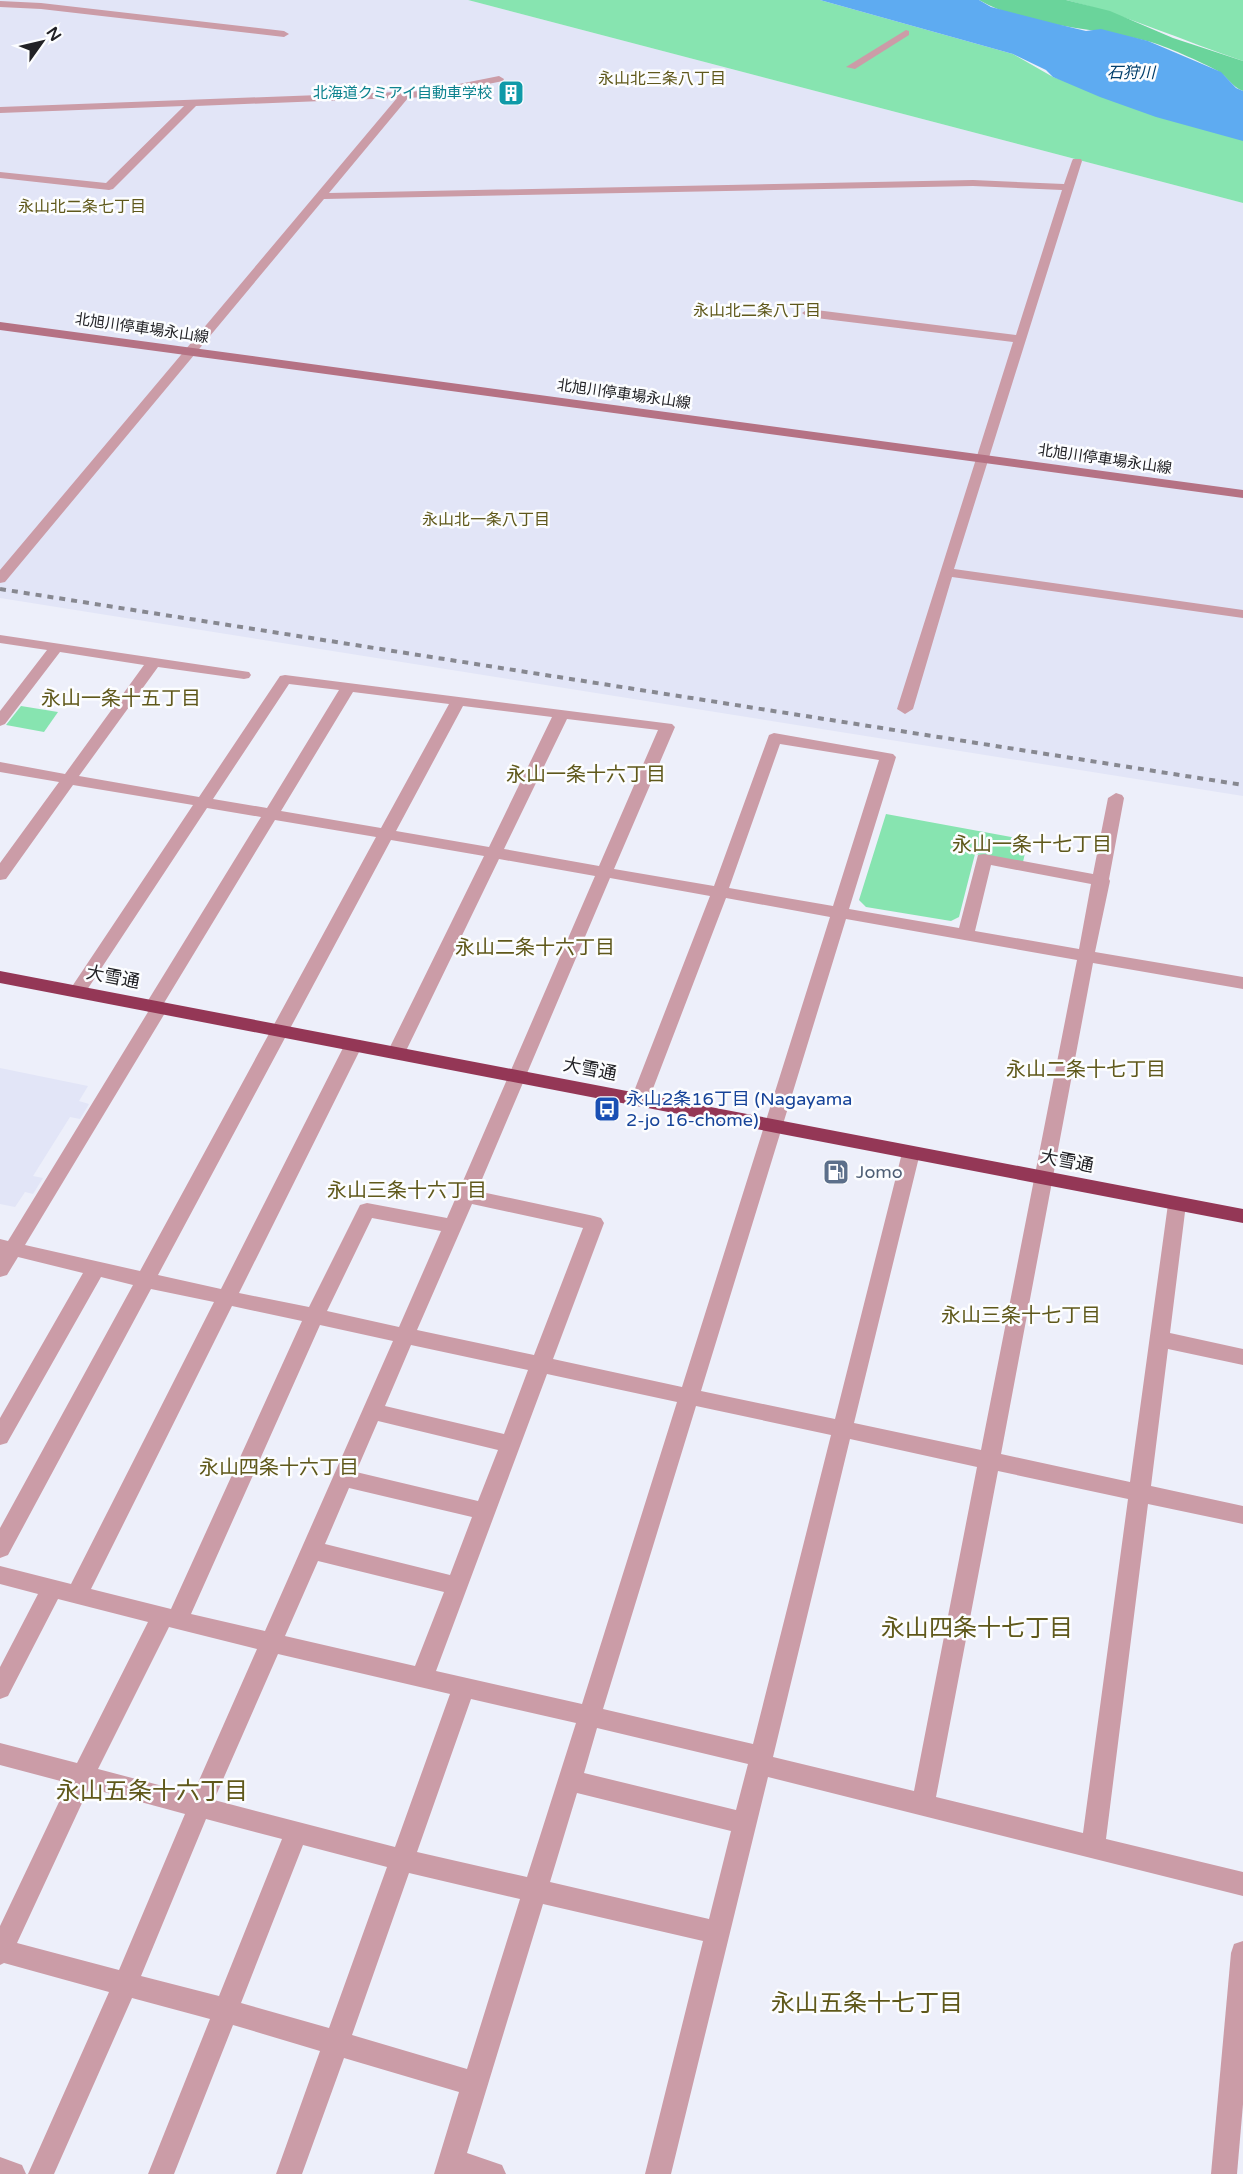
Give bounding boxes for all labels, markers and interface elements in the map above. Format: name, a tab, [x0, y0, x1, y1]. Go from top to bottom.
north arrow	[12, 12, 72, 72]
text: N	[42, 23, 65, 45]
water label: 石狩川	[1107, 63, 1157, 83]
district label: 永山北三条八丁目	[598, 69, 726, 89]
building icon: 北海道クミアイ自動車学校	[496, 78, 526, 108]
place label: 北海道クミアイ自動車学校	[313, 84, 492, 102]
district label: 永山北二条七丁目	[18, 197, 146, 217]
district label: 永山北二条八丁目	[693, 301, 821, 321]
street label: 北旭川停車場永山線	[74, 310, 210, 346]
street label: 北旭川停車場永山線	[556, 376, 692, 412]
street label: 北旭川停車場永山線	[1037, 441, 1173, 477]
district label: 永山北一条八丁目	[422, 510, 550, 530]
district label: 永山一条十五丁目	[41, 687, 201, 711]
district label: 永山一条十六丁目	[506, 763, 666, 787]
district label: 永山一条十七丁目	[952, 833, 1112, 857]
district label: 永山二条十六丁目	[455, 936, 615, 960]
street label: 大雪通	[84, 961, 142, 993]
street label: 大雪通	[561, 1053, 619, 1085]
district label: 永山二条十七丁目	[1006, 1058, 1166, 1082]
place label: 永山2条16丁目 (Nagayama 2-jo 16-chome)	[626, 1088, 852, 1131]
bus stop icon: 永山2条16丁目 (Nagayama 2-jo 16-chome)	[592, 1094, 622, 1124]
street label: 大雪通	[1038, 1145, 1096, 1177]
fuel station icon: Jomo	[821, 1157, 851, 1187]
place label: Jomo	[856, 1161, 903, 1183]
district label: 永山三条十六丁目	[327, 1179, 487, 1203]
district label: 永山三条十七丁目	[941, 1304, 1101, 1328]
district label: 永山四条十六丁目	[199, 1456, 359, 1480]
district label: 永山四条十七丁目	[881, 1614, 1073, 1643]
district label: 永山五条十六丁目	[56, 1777, 248, 1806]
district label: 永山五条十七丁目	[771, 1989, 963, 2018]

